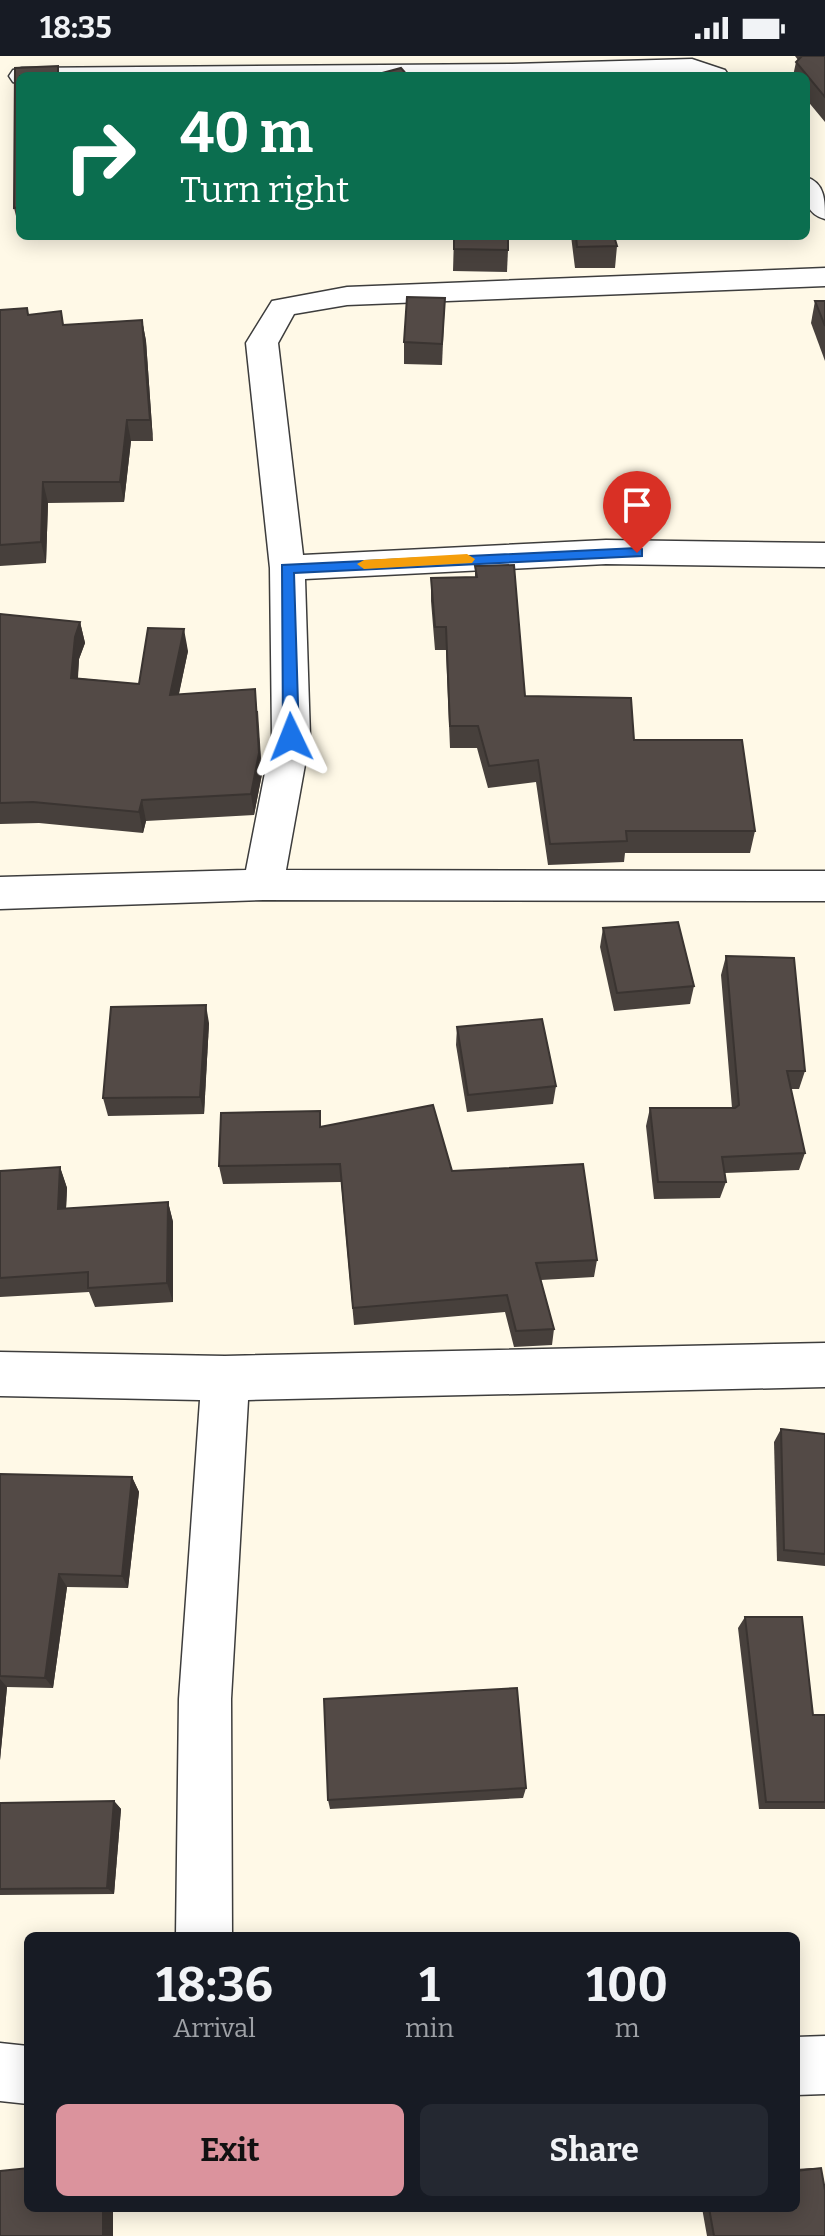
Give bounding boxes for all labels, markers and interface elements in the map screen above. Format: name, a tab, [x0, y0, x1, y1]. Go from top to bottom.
text: 18:35	[40, 10, 112, 46]
text: 40 m	[180, 100, 313, 167]
icon: right	[48, 104, 152, 208]
text: Turn right	[180, 168, 349, 212]
pin	[603, 471, 671, 553]
icon: arrive	[615, 483, 659, 527]
position arrow	[249, 695, 333, 779]
text: 18:36	[156, 1956, 273, 2014]
text: 1	[419, 1956, 440, 2014]
text: 100	[586, 1956, 668, 2014]
text: Arrival	[173, 2013, 256, 2044]
text: min	[405, 2013, 454, 2044]
text: m	[615, 2013, 639, 2044]
button: Exit	[56, 2104, 404, 2196]
button: Share	[420, 2104, 768, 2196]

